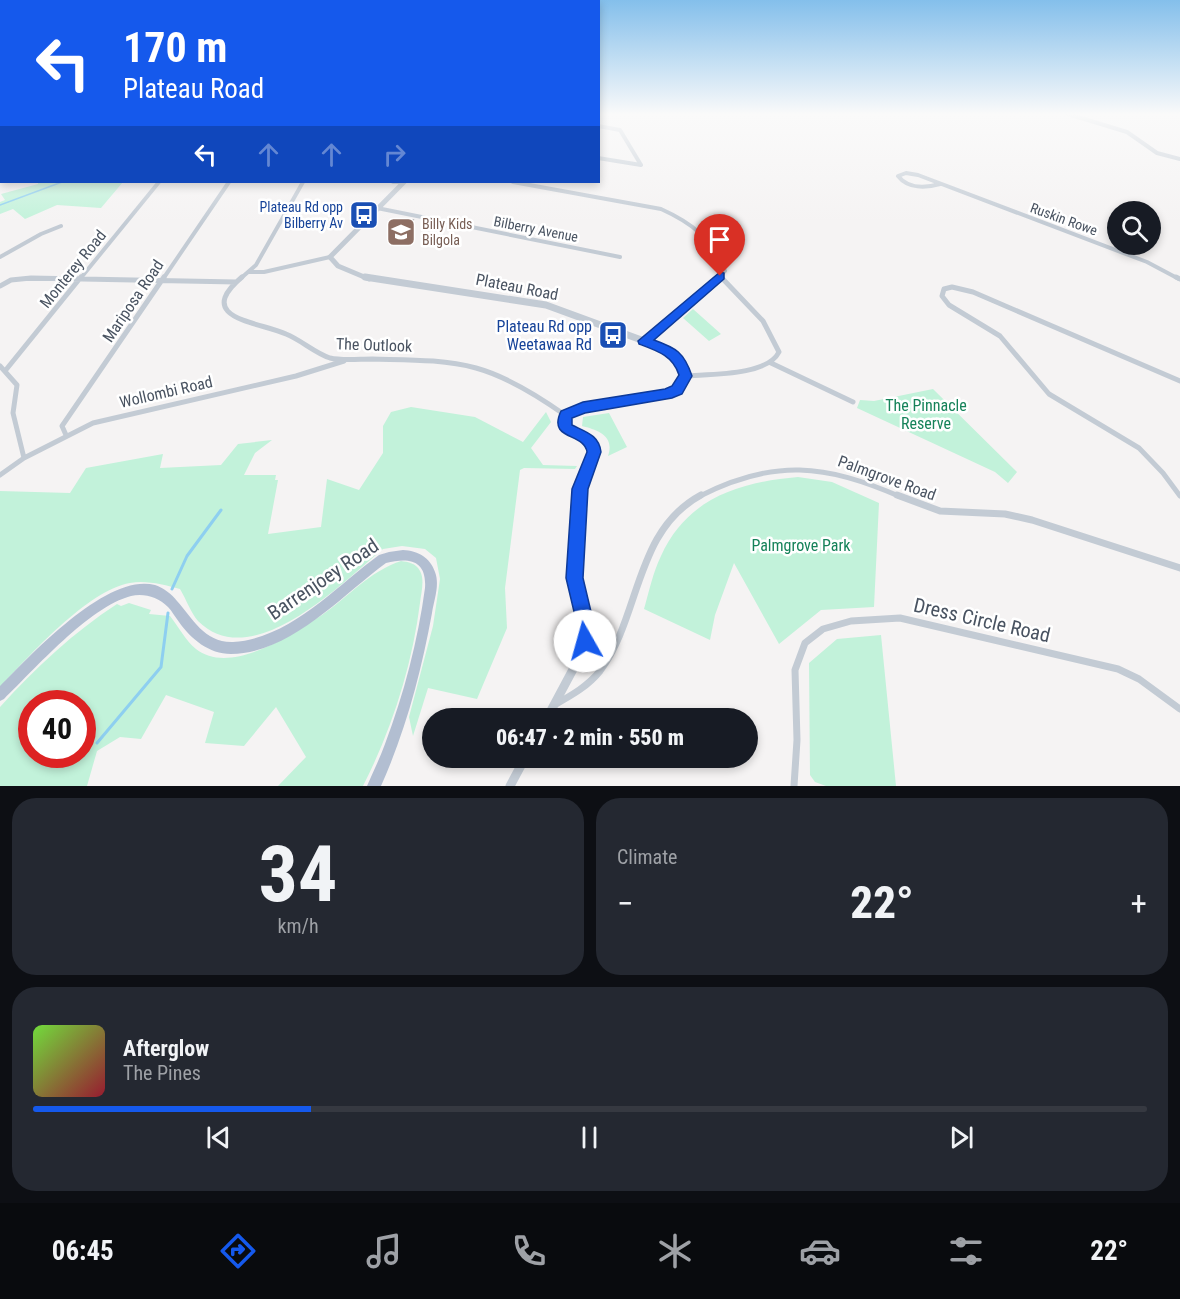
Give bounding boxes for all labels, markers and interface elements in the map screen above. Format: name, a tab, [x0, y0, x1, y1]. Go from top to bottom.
text: 170 m	[123, 23, 228, 72]
icon: left	[24, 24, 102, 102]
text: Plateau Road	[123, 73, 264, 105]
icon: left	[189, 138, 222, 171]
icon: ahead	[252, 138, 285, 171]
icon: ahead	[315, 138, 348, 171]
icon: right	[378, 138, 411, 171]
place label: Plateau Rd opp Bilberry Av	[260, 199, 343, 231]
bus stop icon: Plateau Rd opp Bilberry Av	[348, 199, 380, 231]
street label: Ruskin Rowe	[1028, 199, 1100, 239]
map controls	[1107, 201, 1161, 255]
button: search	[1107, 201, 1161, 255]
street label: Bilberry Avenue	[492, 213, 580, 245]
pin	[694, 214, 745, 276]
school or university icon: Billy Kids Bilgola	[385, 216, 417, 248]
place label: Billy Kids Bilgola	[422, 216, 473, 248]
icon: arrive	[703, 223, 736, 256]
street label: Monterey Road	[36, 226, 110, 312]
street label: Mariposa Road	[99, 256, 167, 346]
street label: Plateau Road	[474, 270, 560, 304]
place label: Plateau Rd opp Weetawaa Rd	[497, 317, 592, 354]
bus stop icon: Plateau Rd opp Weetawaa Rd	[597, 319, 629, 351]
street label: The Outlook	[336, 334, 413, 356]
street label: Wollombi Road	[118, 372, 214, 412]
park label: The Pinnacle Reserve	[885, 396, 967, 433]
street label: Palmgrove Road	[835, 452, 939, 504]
street label: Barrenjoey Road	[263, 533, 383, 625]
park label: Palmgrove Park	[751, 536, 851, 555]
street label: Dress Circle Road	[911, 593, 1053, 647]
position arrow	[553, 609, 617, 673]
speed limit sign: 40	[18, 690, 96, 768]
text: 06:47 · 2 min · 550 m	[496, 725, 684, 750]
text: 34	[259, 829, 337, 920]
text: Climate	[617, 845, 677, 869]
text: 22°	[850, 876, 914, 929]
text: −	[617, 884, 634, 923]
text: +	[1131, 884, 1147, 923]
text: km/h	[277, 914, 319, 938]
text: Afterglow	[123, 1036, 209, 1061]
text: The Pines	[123, 1061, 201, 1085]
icon: previous	[202, 1121, 235, 1154]
icon: pause	[573, 1121, 606, 1154]
icon: next	[945, 1121, 978, 1154]
icon: directions	[217, 1230, 259, 1272]
icon: music	[363, 1230, 405, 1272]
icon: phone	[508, 1230, 550, 1272]
icon: climate	[654, 1230, 696, 1272]
icon: car	[799, 1230, 841, 1272]
icon: filters	[945, 1230, 987, 1272]
text: 06:45	[52, 1235, 114, 1267]
text: 22°	[1090, 1235, 1128, 1267]

